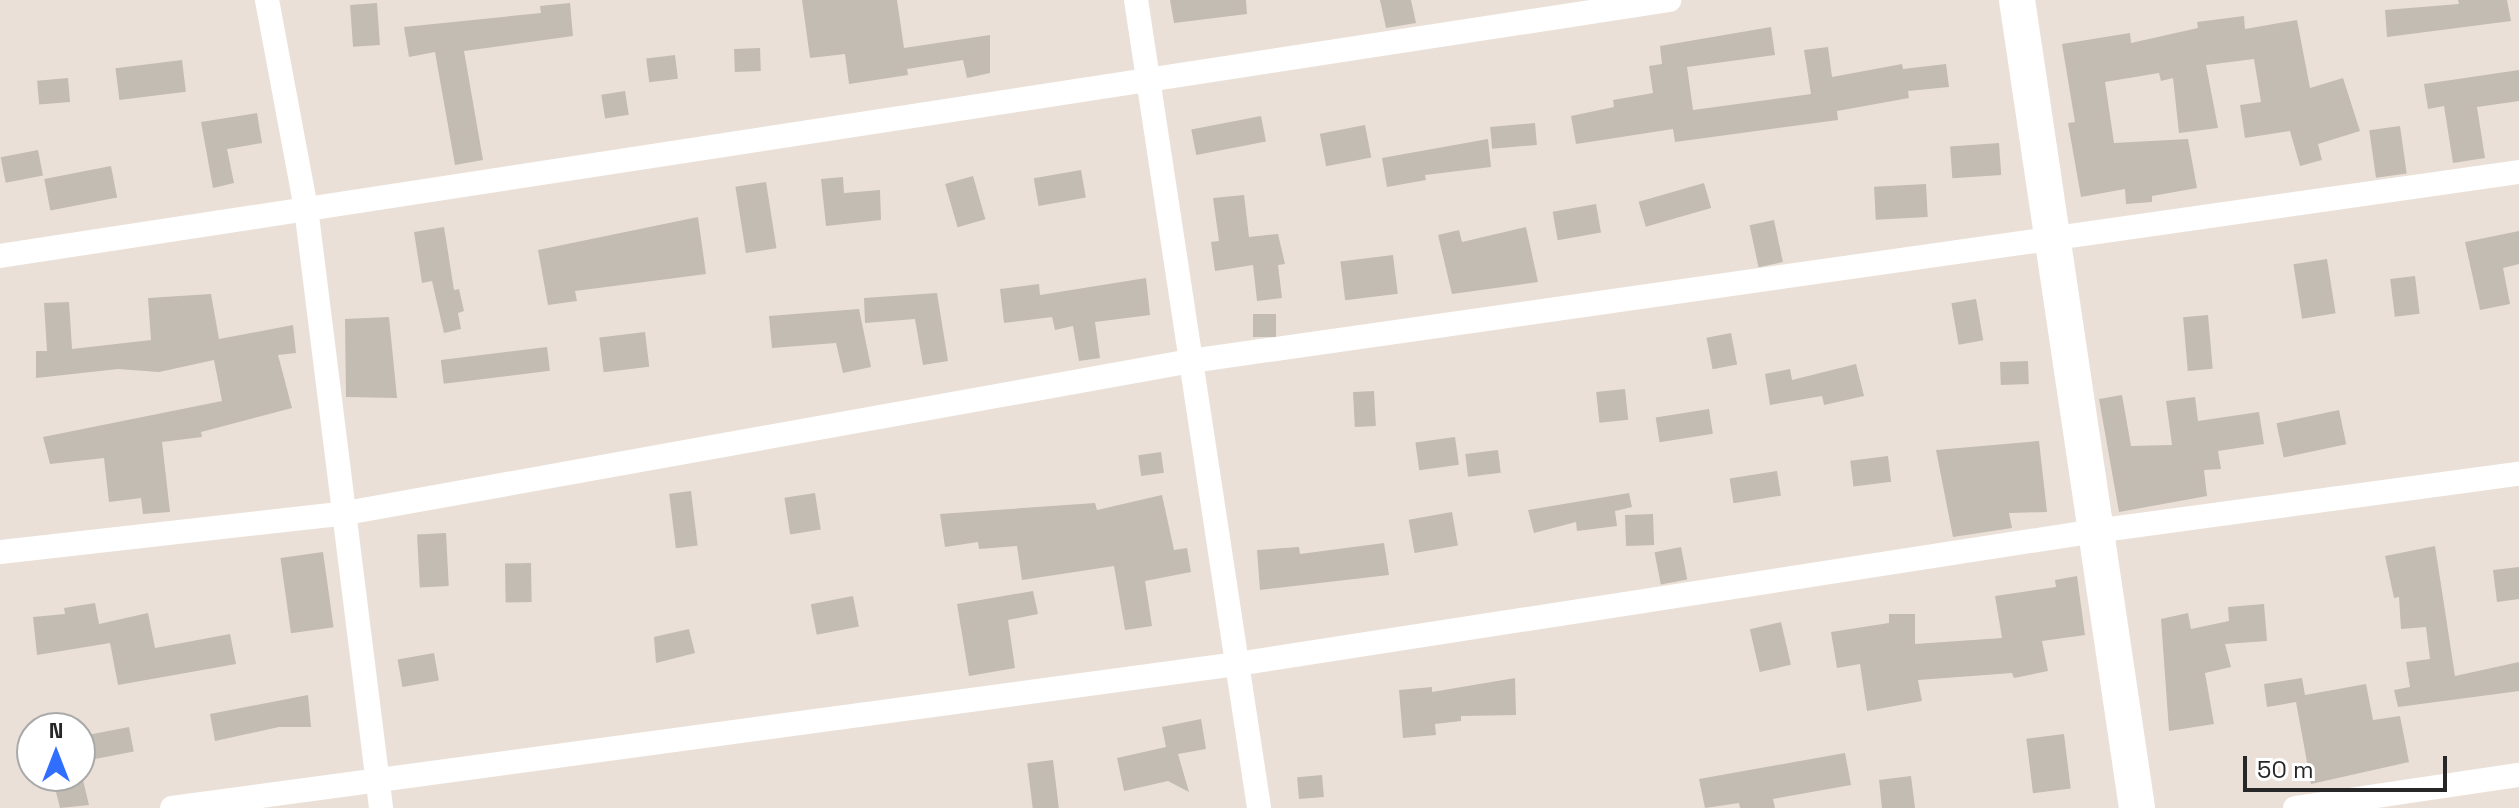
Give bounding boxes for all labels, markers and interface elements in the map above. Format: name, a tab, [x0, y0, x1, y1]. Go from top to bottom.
north arrow	[16, 712, 96, 792]
text: N	[49, 716, 63, 744]
scale bar	[2247, 740, 2451, 790]
text: 50 m	[2257, 754, 2314, 785]

